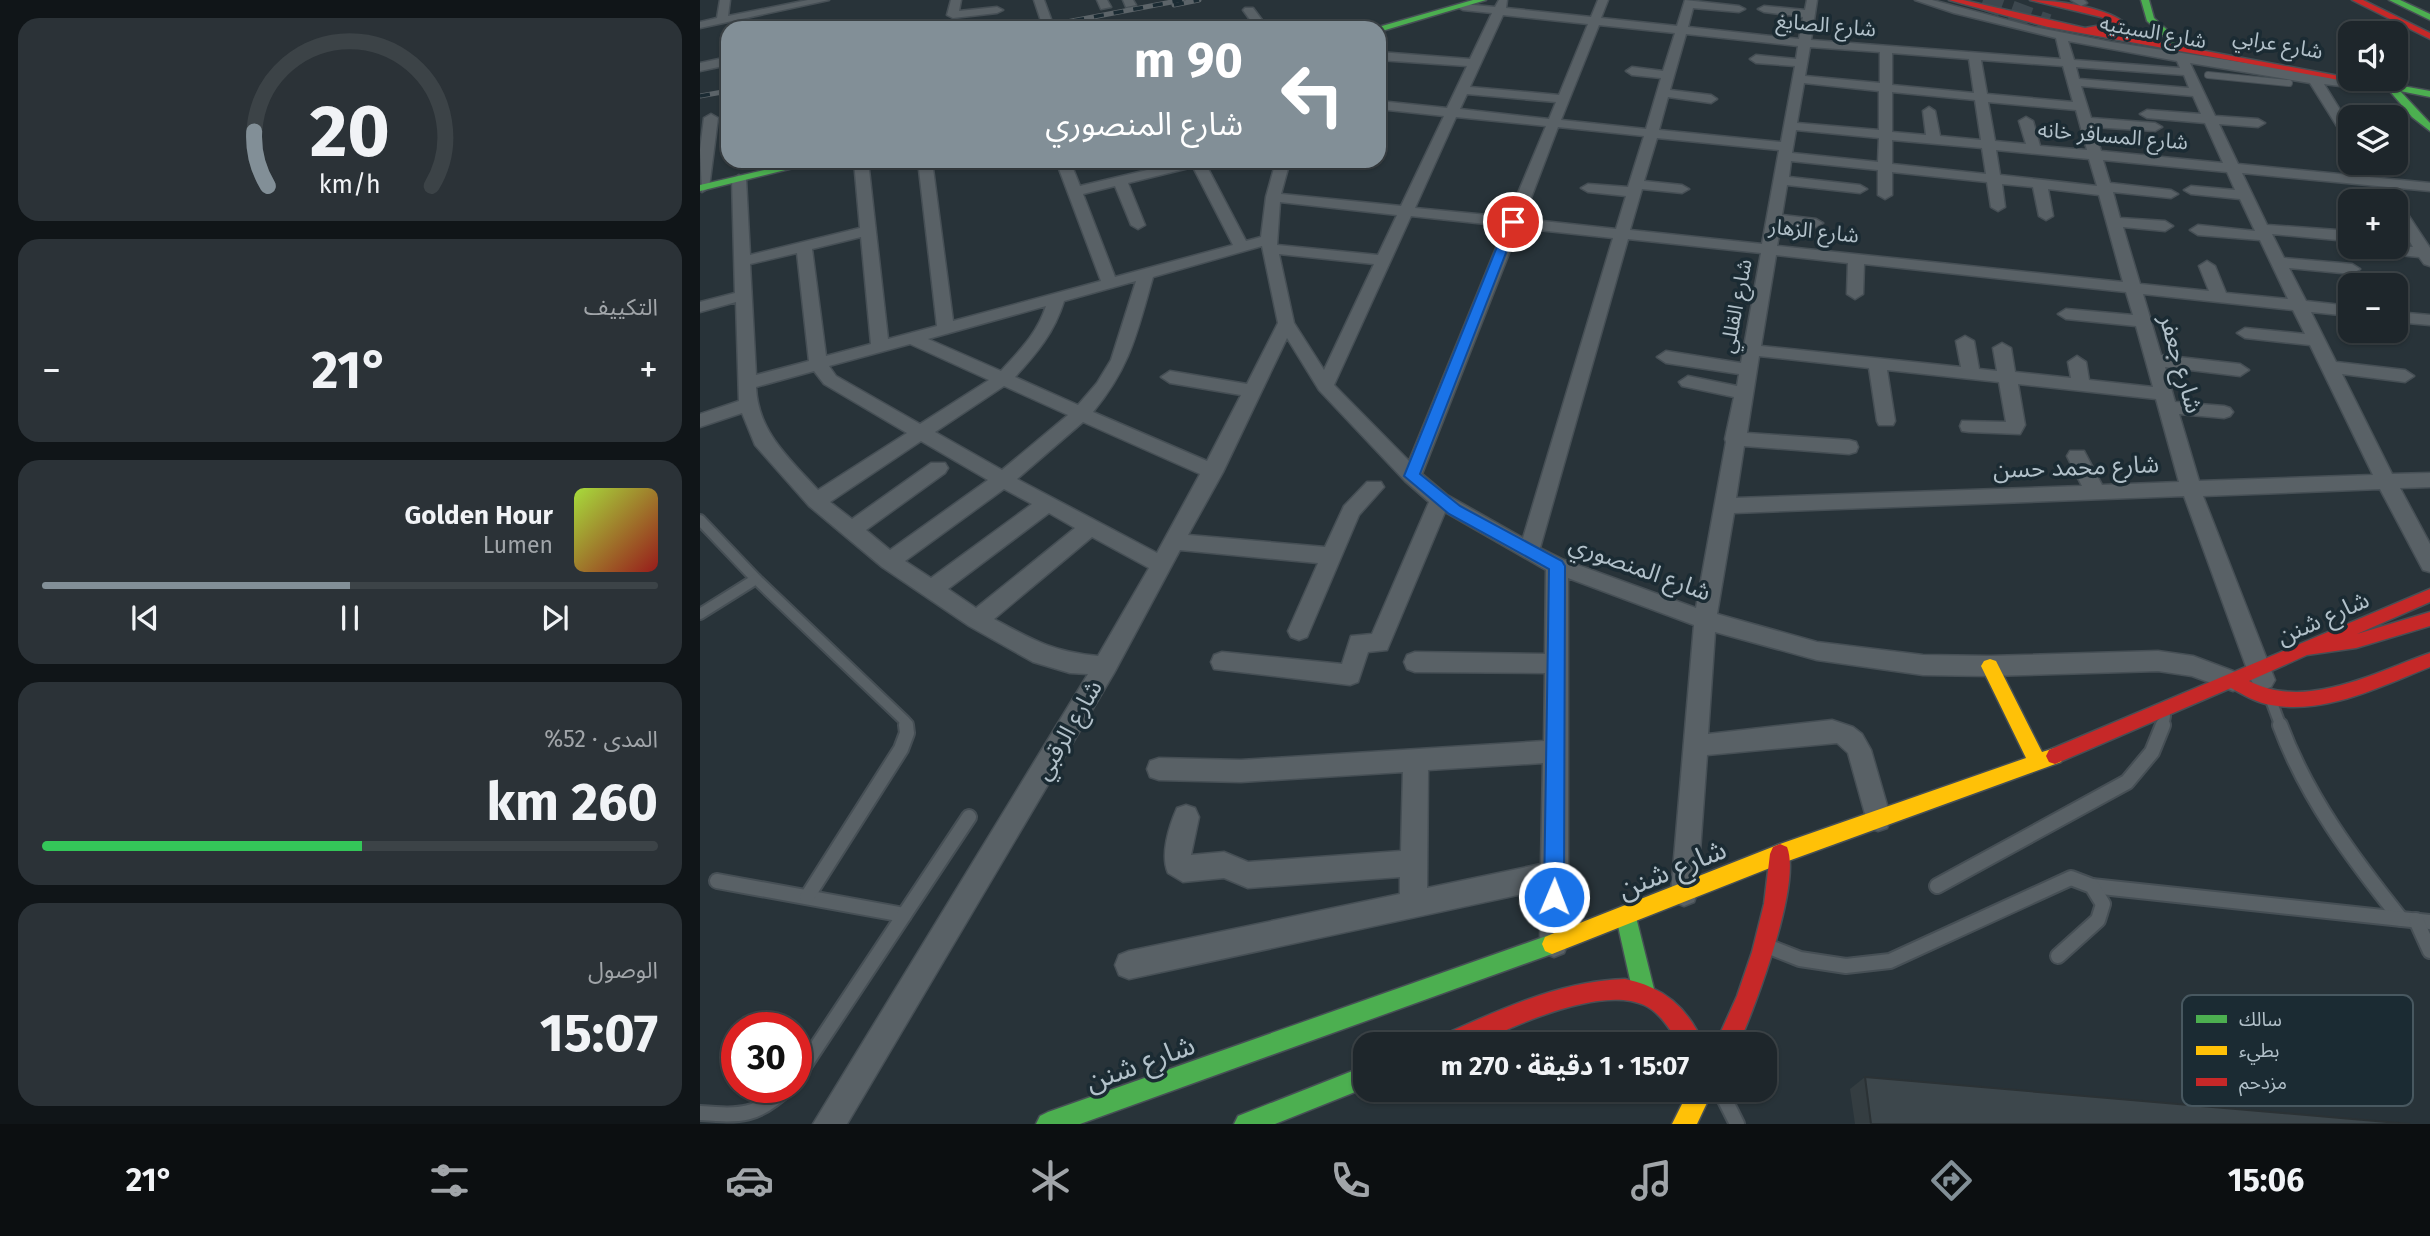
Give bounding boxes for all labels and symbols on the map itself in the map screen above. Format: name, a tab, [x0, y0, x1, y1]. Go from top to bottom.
street label: شارع الصايغ	[1775, 8, 1877, 44]
street label: شارع السبتيه	[2097, 10, 2208, 56]
street label: شارع عرابي	[2230, 23, 2325, 68]
street label: شارع المسافر خانه	[2037, 116, 2189, 158]
pin	[1483, 192, 1543, 252]
street label: شارع الزهار	[1767, 213, 1860, 251]
street label: شارع القللي	[1714, 257, 1761, 356]
street label: شارع جعفر	[2150, 311, 2208, 417]
street label: شارع محمد حسن	[1993, 450, 2160, 487]
street label: شارع المنصوري	[1564, 529, 1714, 611]
street label: شارع شنن	[2273, 585, 2375, 653]
street label: شارع الرقبي	[1028, 675, 1112, 787]
street label: شارع شنن	[1613, 832, 1733, 909]
position arrow	[1517, 860, 1591, 934]
legend	[2182, 995, 2413, 1106]
text: سالك	[2239, 1008, 2282, 1031]
speed limit sign: 30	[721, 1012, 812, 1103]
street label: شارع شنن	[1081, 1028, 1201, 1102]
text: بطيء	[2239, 1039, 2279, 1065]
text: مزدحم	[2239, 1071, 2287, 1097]

